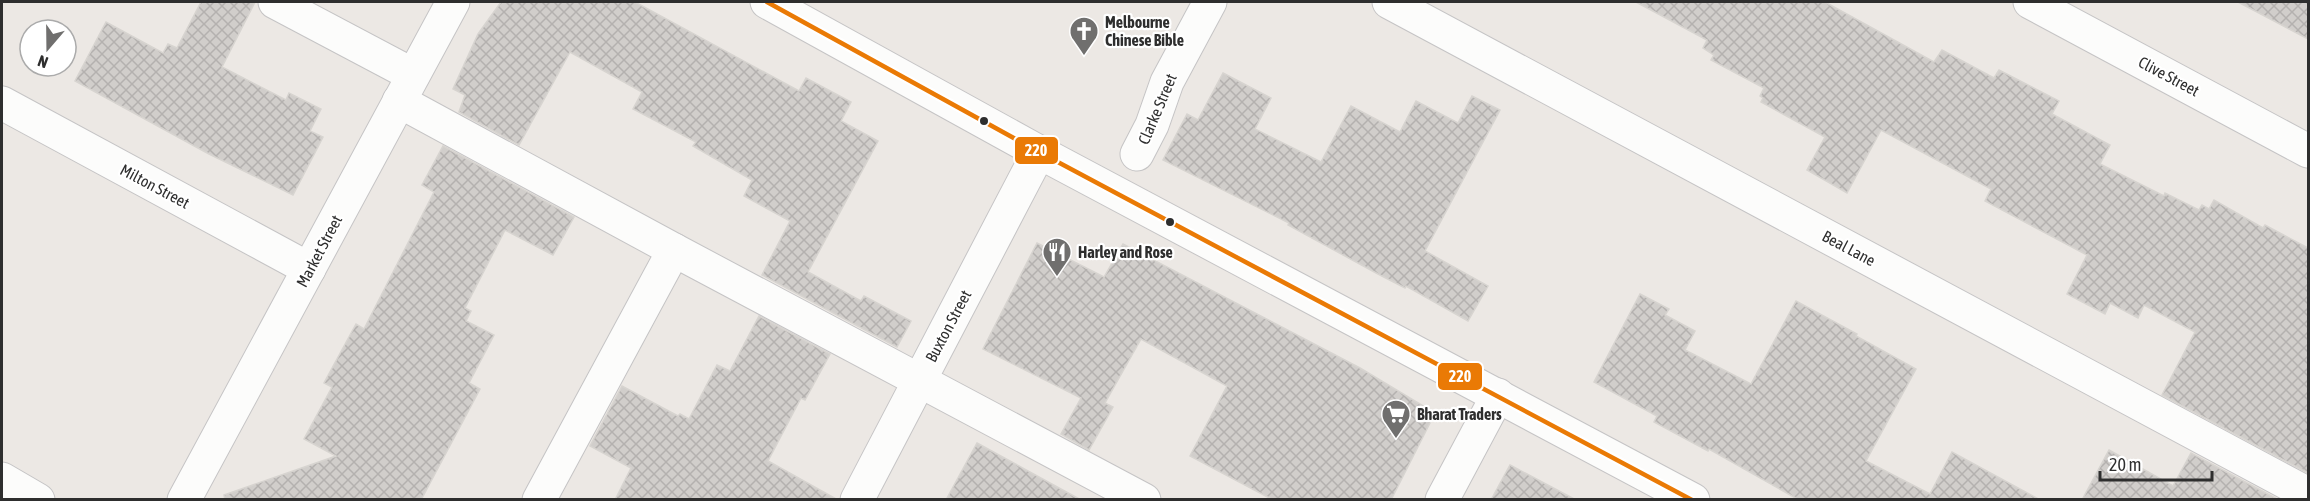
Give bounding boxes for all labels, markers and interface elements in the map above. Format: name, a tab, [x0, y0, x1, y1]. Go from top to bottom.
place label: Melbourne Chinese Bible	[1105, 13, 1184, 49]
church icon: Melbourne Chinese Bible	[1068, 15, 1100, 57]
north arrow	[18, 18, 78, 78]
text: N	[35, 52, 50, 72]
street label: Clive Street	[2136, 53, 2203, 100]
street label: Clarke Street	[1134, 71, 1180, 147]
unlabelled marker	[978, 115, 990, 127]
line badge: 220	[1014, 136, 1059, 165]
text: 220	[1025, 141, 1048, 159]
street label: Milton Street	[117, 160, 193, 212]
street label: Market Street	[293, 212, 346, 290]
unlabelled marker	[1164, 216, 1176, 228]
street label: Beal Lane	[1819, 227, 1879, 269]
restaurant icon: Harley and Rose	[1041, 236, 1073, 278]
place label: Harley and Rose	[1078, 243, 1173, 261]
street label: Buxton Street	[922, 287, 975, 365]
line badge: 220	[1437, 362, 1483, 391]
text: 220	[1449, 367, 1472, 385]
supermarket icon: Bharat Traders	[1380, 398, 1412, 440]
place label: Bharat Traders	[1417, 405, 1502, 423]
scale bar	[2100, 444, 2212, 482]
text: 20 m	[2109, 454, 2141, 475]

